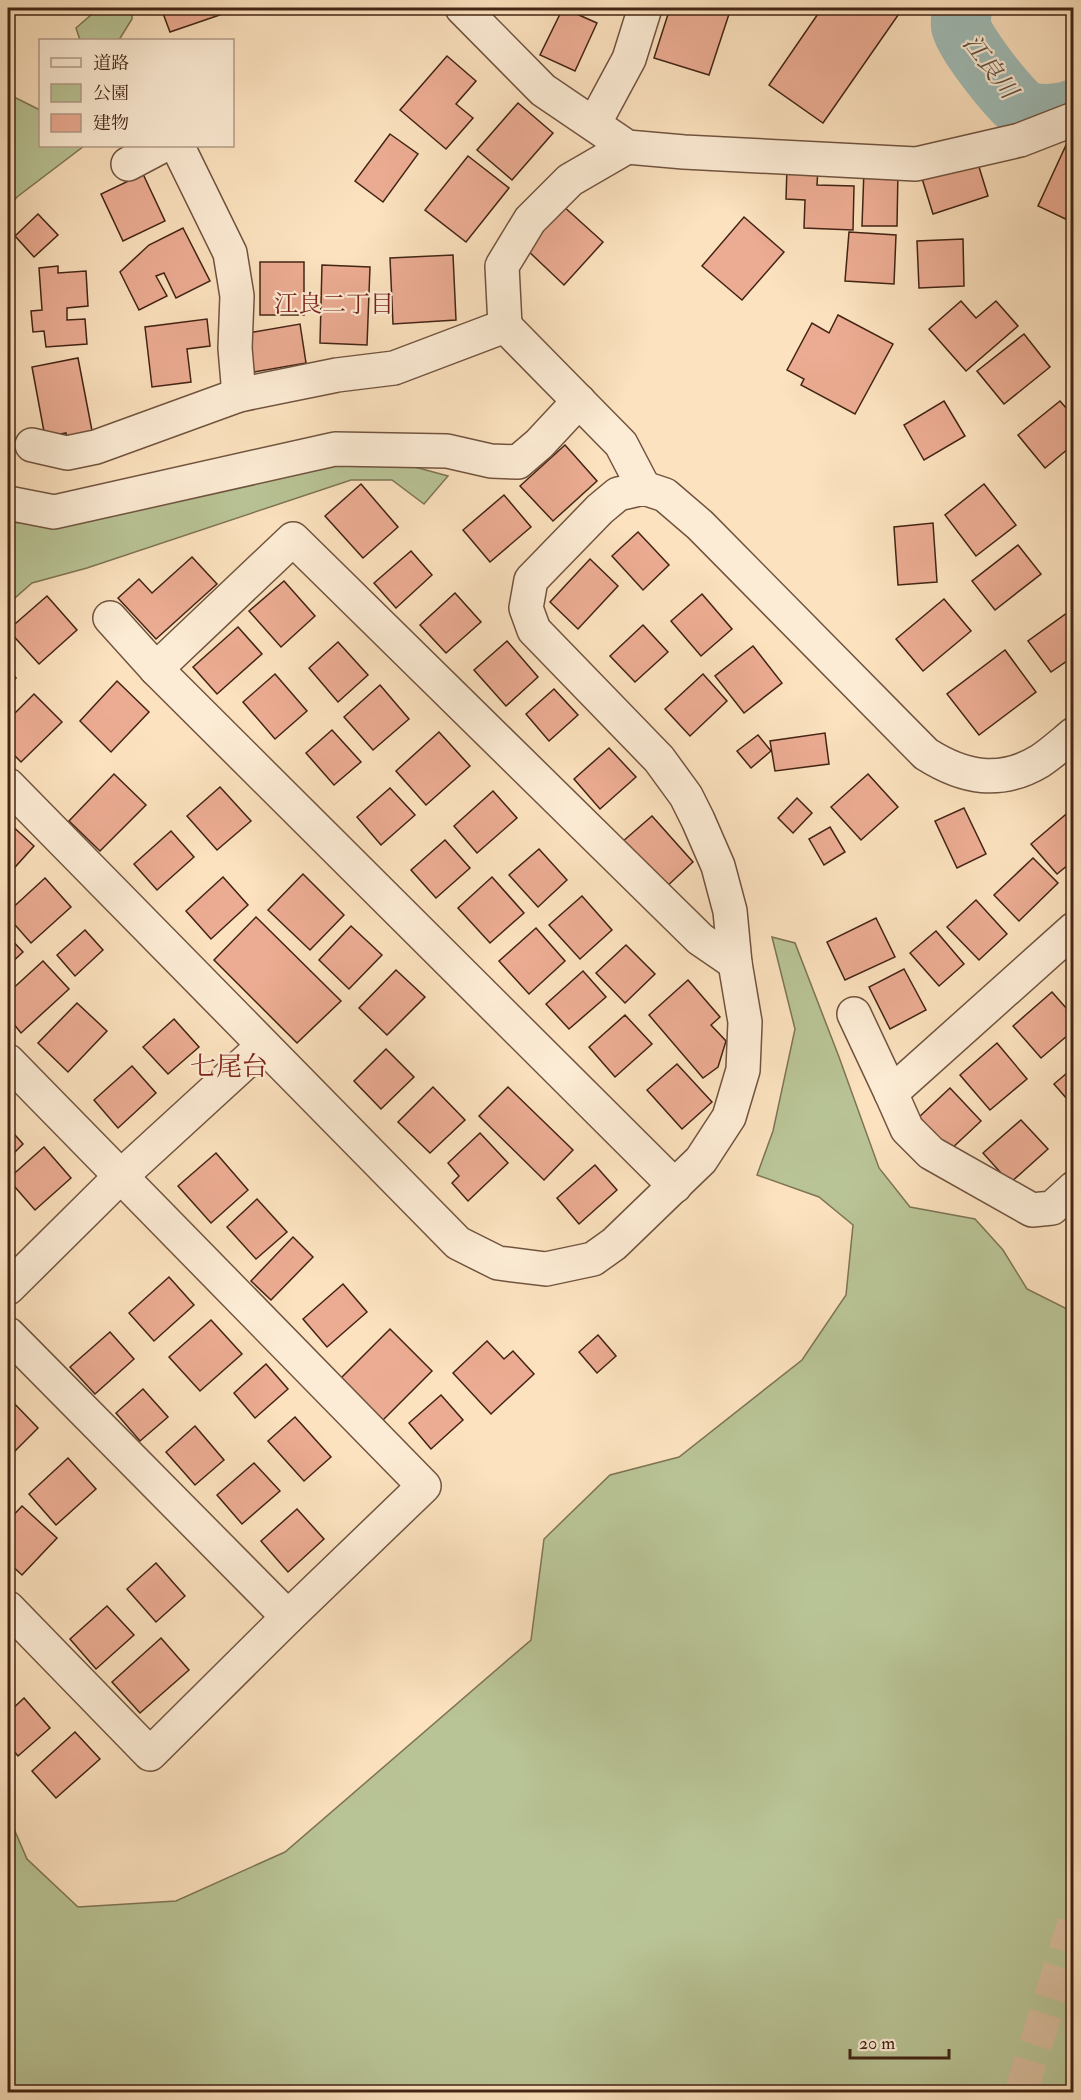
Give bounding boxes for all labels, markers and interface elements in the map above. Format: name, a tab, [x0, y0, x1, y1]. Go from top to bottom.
water label: 江良川	[956, 29, 1026, 107]
legend	[39, 39, 234, 147]
text: 道路	[93, 52, 129, 75]
text: 公園	[93, 82, 129, 105]
text: 建物	[93, 112, 129, 135]
district label: 江良二丁目	[274, 289, 394, 320]
district label: 七尾台	[190, 1051, 268, 1083]
scale bar	[850, 2022, 949, 2060]
text: 20 m	[859, 2032, 895, 2055]

